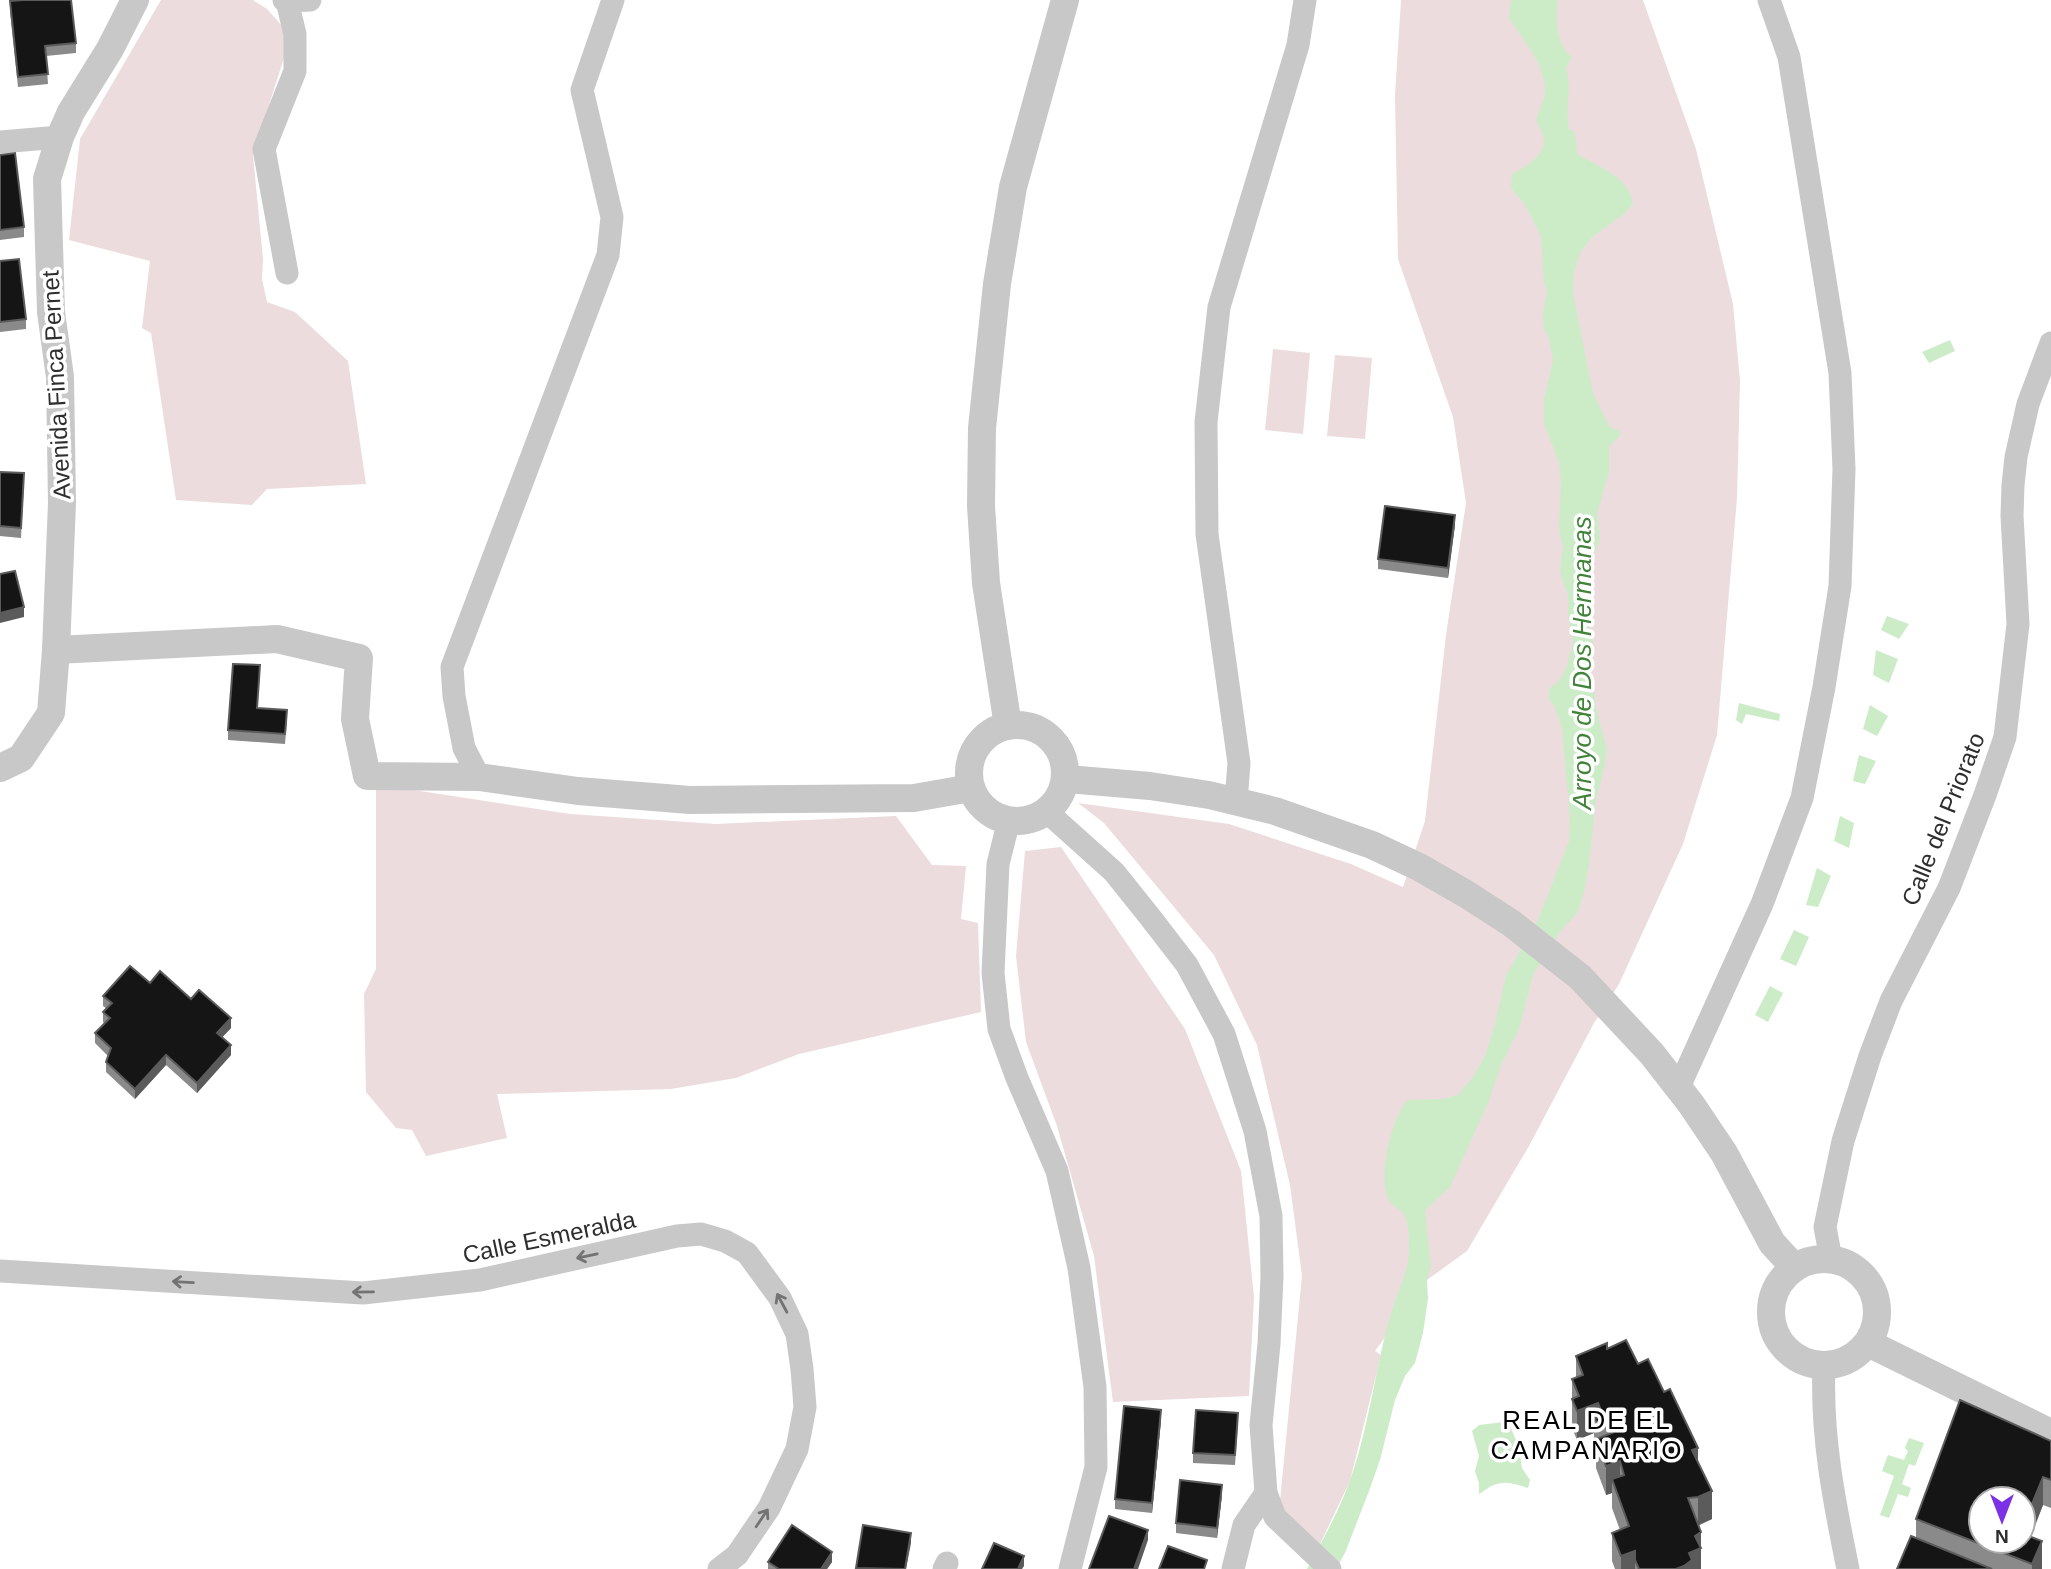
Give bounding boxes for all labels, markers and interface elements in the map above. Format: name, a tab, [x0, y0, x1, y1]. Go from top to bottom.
street label: Avenida Finca Pernet	[37, 270, 75, 500]
water label: Arroyo de Dos Hermanas	[1567, 516, 1597, 812]
street label: Calle del Priorato	[1896, 729, 1990, 909]
street label: Calle Esmeralda	[460, 1205, 639, 1269]
one-way arrow	[576, 1250, 599, 1264]
one-way arrow	[172, 1275, 195, 1288]
one-way arrow	[351, 1285, 374, 1298]
one-way arrow	[775, 1293, 788, 1314]
district label: REAL DE EL CAMPANARIO	[1491, 1405, 1683, 1465]
north arrow	[1967, 1485, 2037, 1555]
one-way arrow	[755, 1509, 770, 1528]
text: N	[1995, 1526, 2009, 1547]

